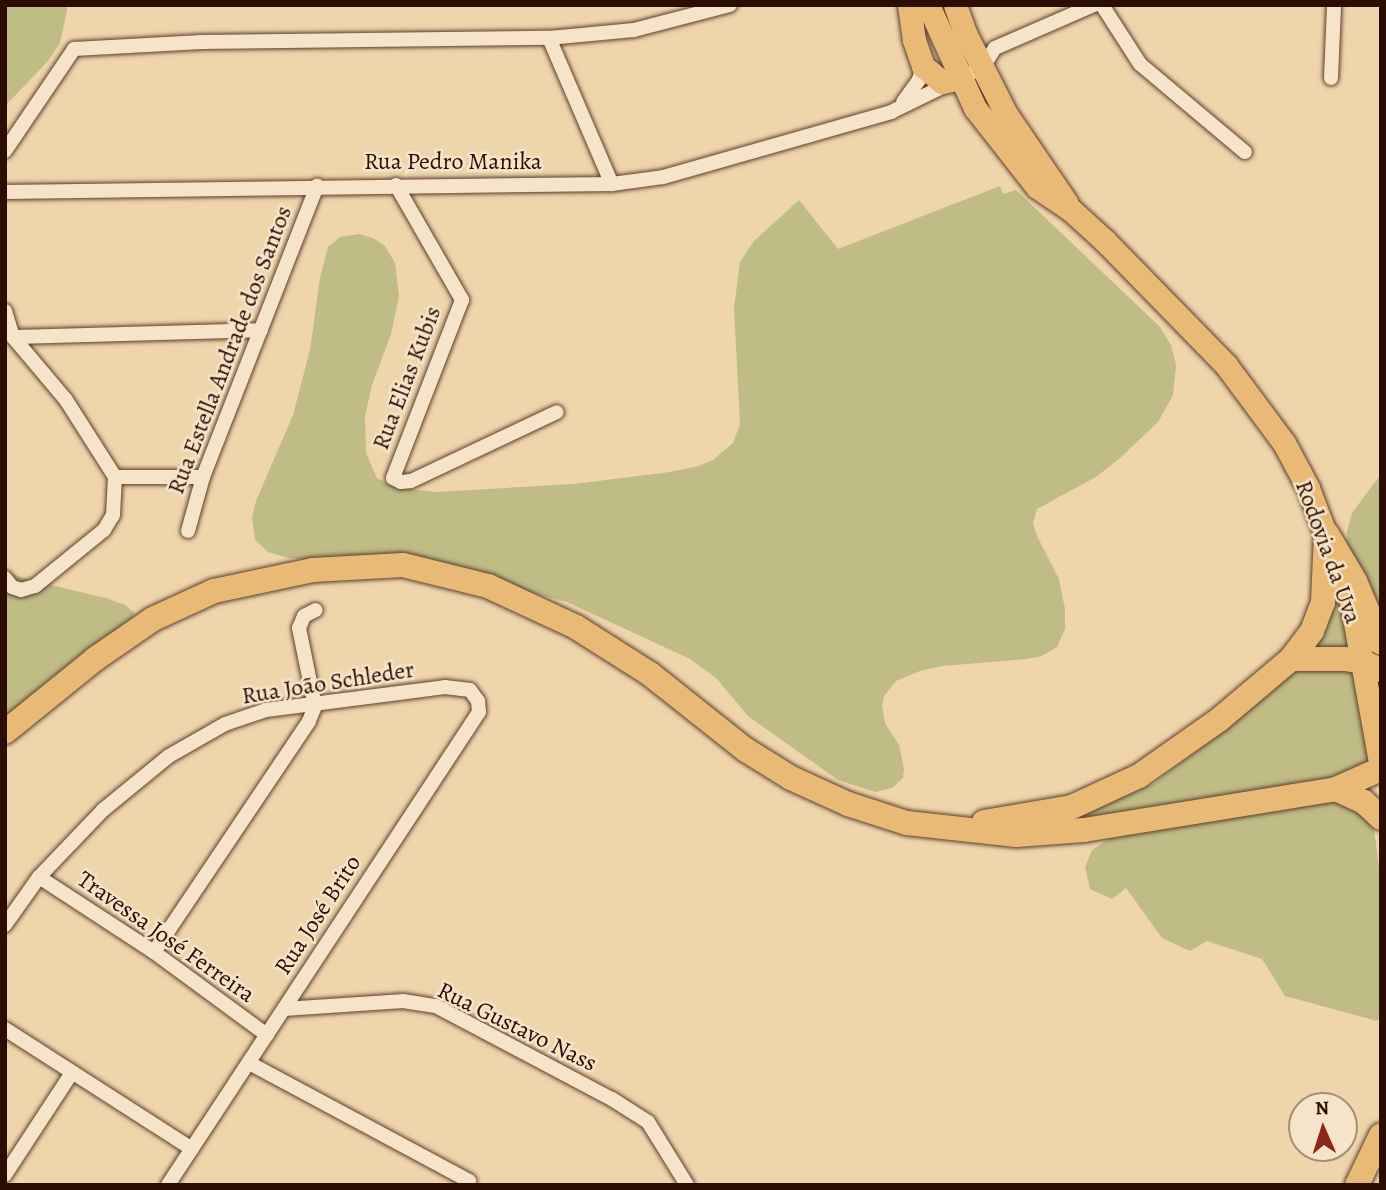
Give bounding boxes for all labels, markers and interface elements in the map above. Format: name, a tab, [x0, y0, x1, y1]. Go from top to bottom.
street label: Rua Pedro Manika	[364, 148, 542, 176]
street label: Rua Estella Andrade dos Santos	[162, 202, 298, 498]
street label: Rua Elias Kubis	[366, 302, 448, 454]
street label: Rodovia da Uva	[1289, 476, 1367, 628]
street label: Rua João Schleder	[240, 655, 416, 711]
street label: Rua José Brito	[269, 850, 367, 980]
street label: Travessa José Ferreira	[72, 865, 260, 1009]
street label: Rua Gustavo Nass	[433, 976, 601, 1078]
north arrow	[1288, 1092, 1358, 1162]
text: N	[1314, 1095, 1330, 1121]

